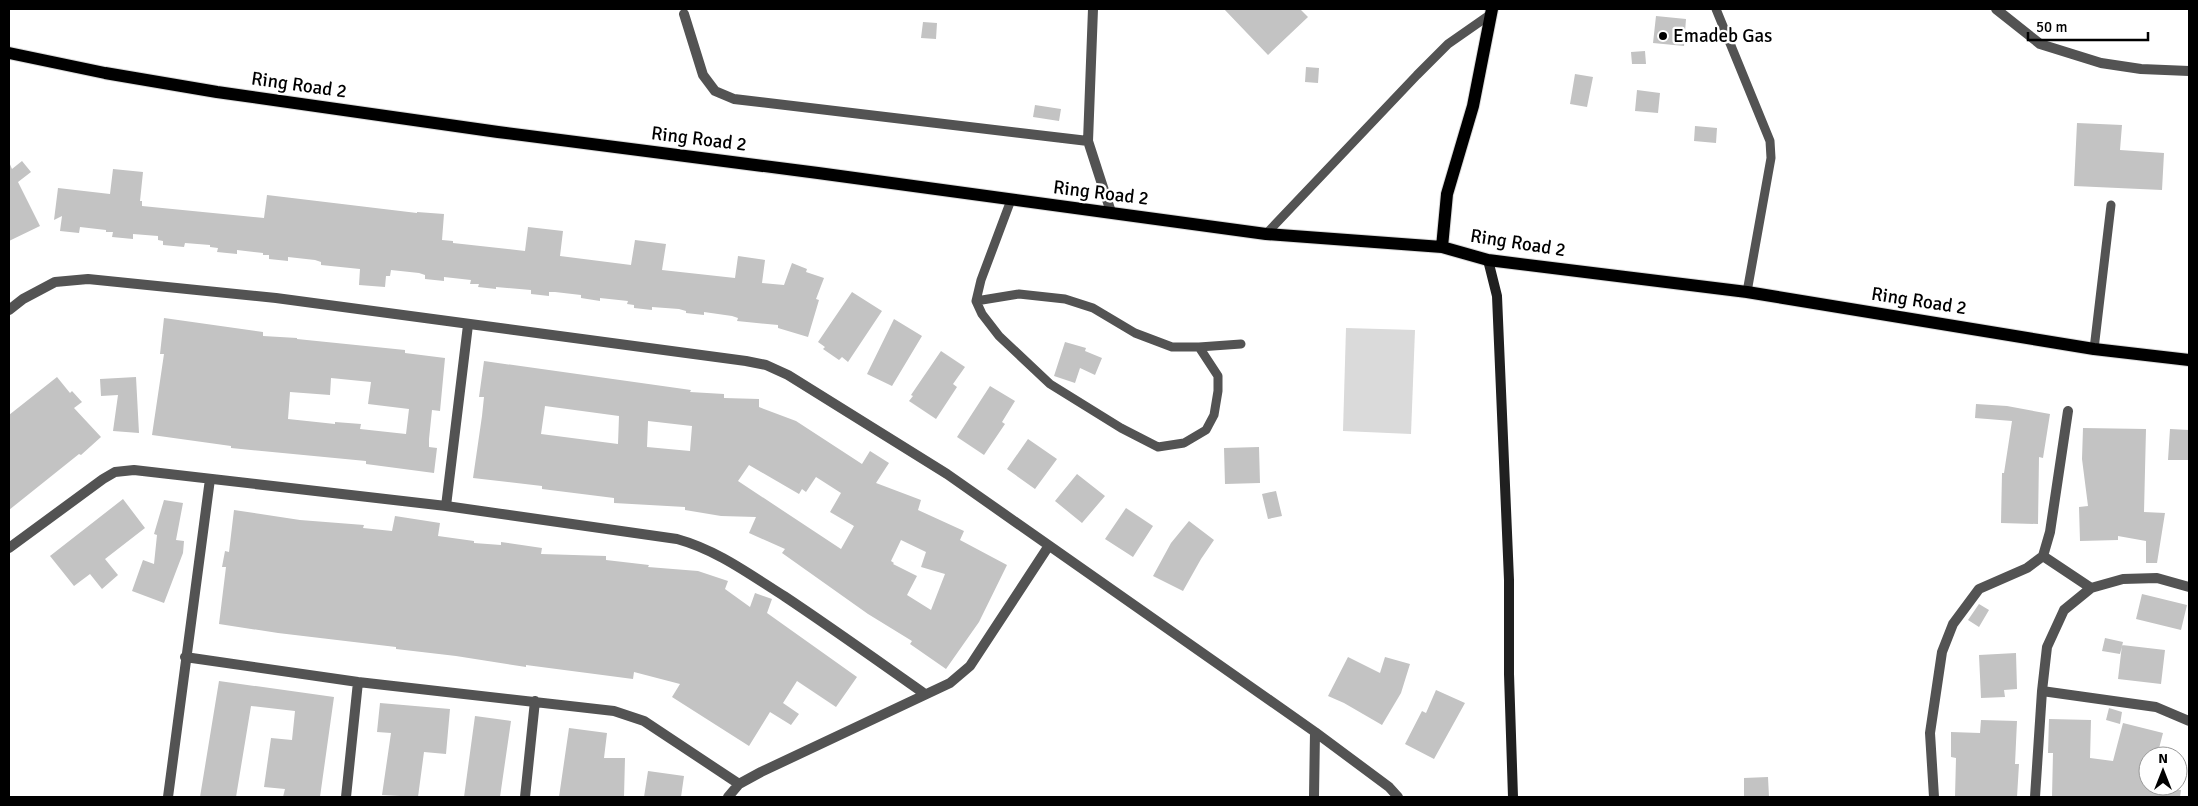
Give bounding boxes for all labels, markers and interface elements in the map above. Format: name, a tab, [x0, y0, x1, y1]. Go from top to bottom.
scale bar	[2028, 10, 2148, 42]
text: 50 m	[2036, 18, 2067, 36]
place label: Emadeb Gas	[1673, 24, 1772, 48]
marker: Emadeb Gas	[1657, 30, 1669, 42]
street label: Ring Road 2	[250, 66, 348, 104]
street label: Ring Road 2	[650, 121, 748, 157]
street label: Ring Road 2	[1052, 175, 1150, 211]
street label: Ring Road 2	[1469, 224, 1567, 262]
street label: Ring Road 2	[1870, 282, 1968, 320]
north arrow	[2138, 746, 2188, 796]
text: N	[2158, 750, 2168, 767]

